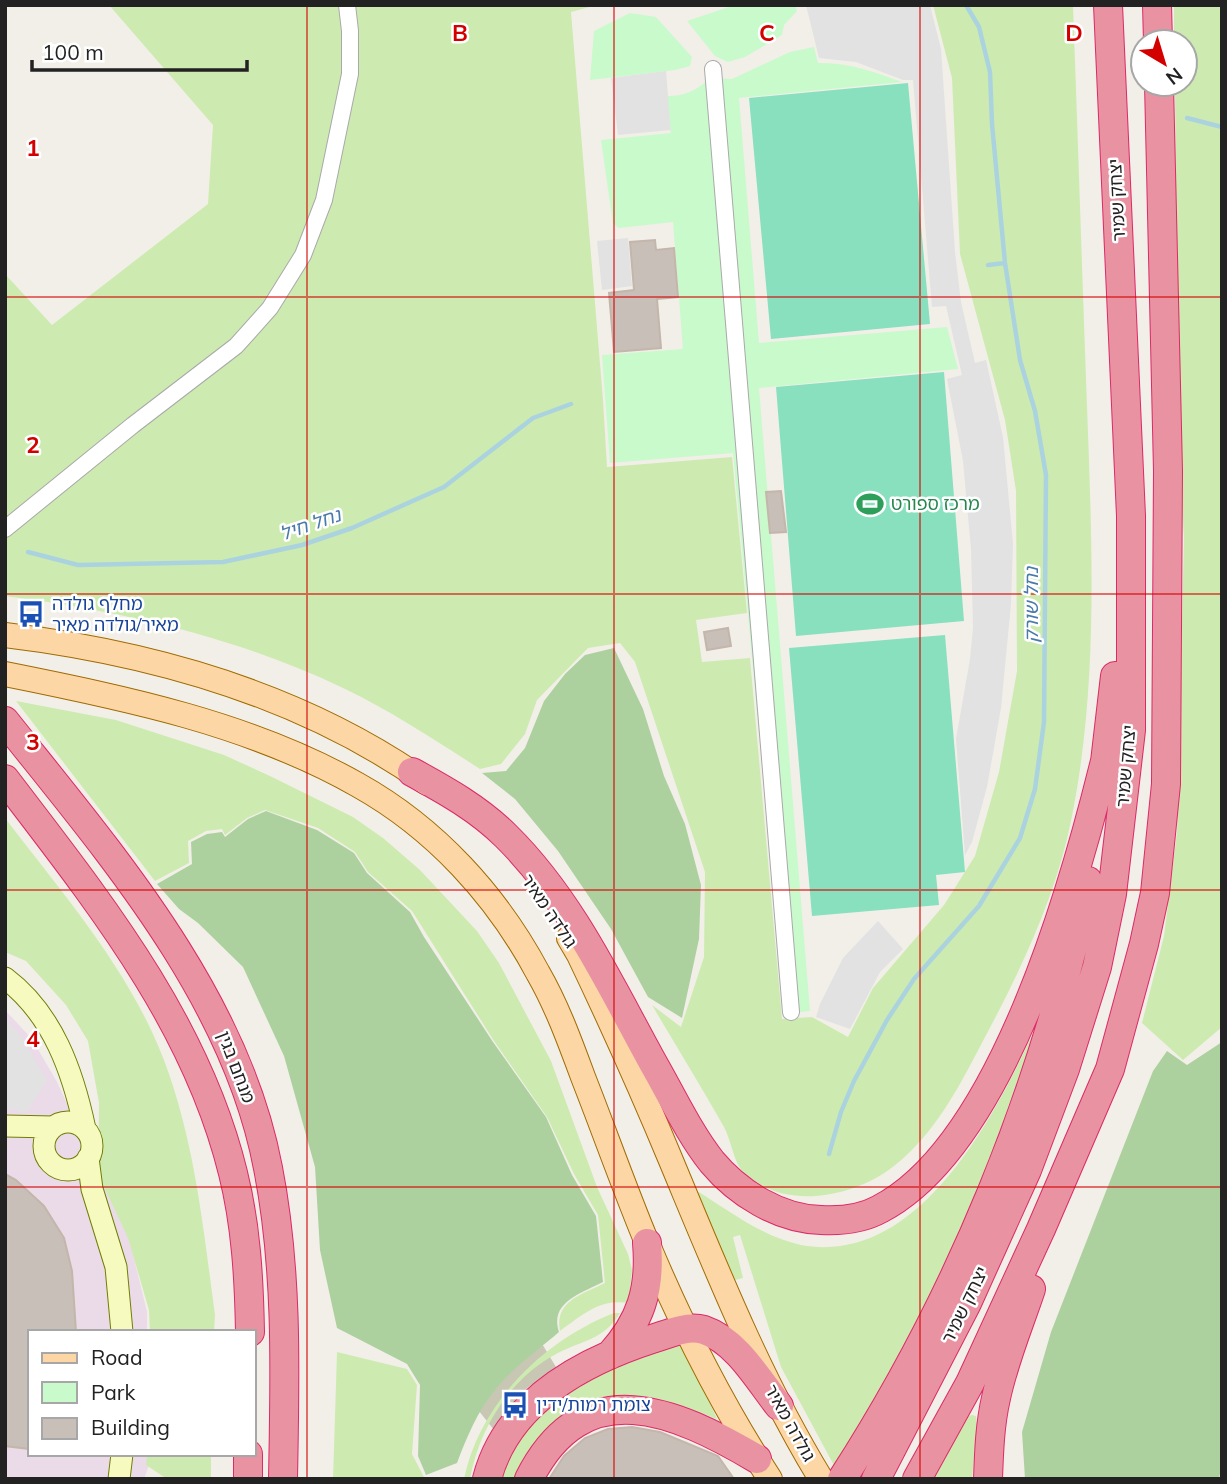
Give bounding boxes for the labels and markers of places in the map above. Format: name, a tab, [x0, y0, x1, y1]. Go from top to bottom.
sports icon: מרכז ספורט	[855, 489, 885, 519]
place label: מרכז ספורט	[891, 492, 980, 515]
place label: מחלף גולדה מאיר/גולדה מאיר	[52, 592, 179, 636]
bus stop icon: מחלף גולדה מאיר/גולדה מאיר	[16, 599, 46, 629]
bus stop icon: צומת רמות/ידין	[500, 1390, 530, 1420]
place label: צומת רמות/ידין	[536, 1393, 651, 1416]

